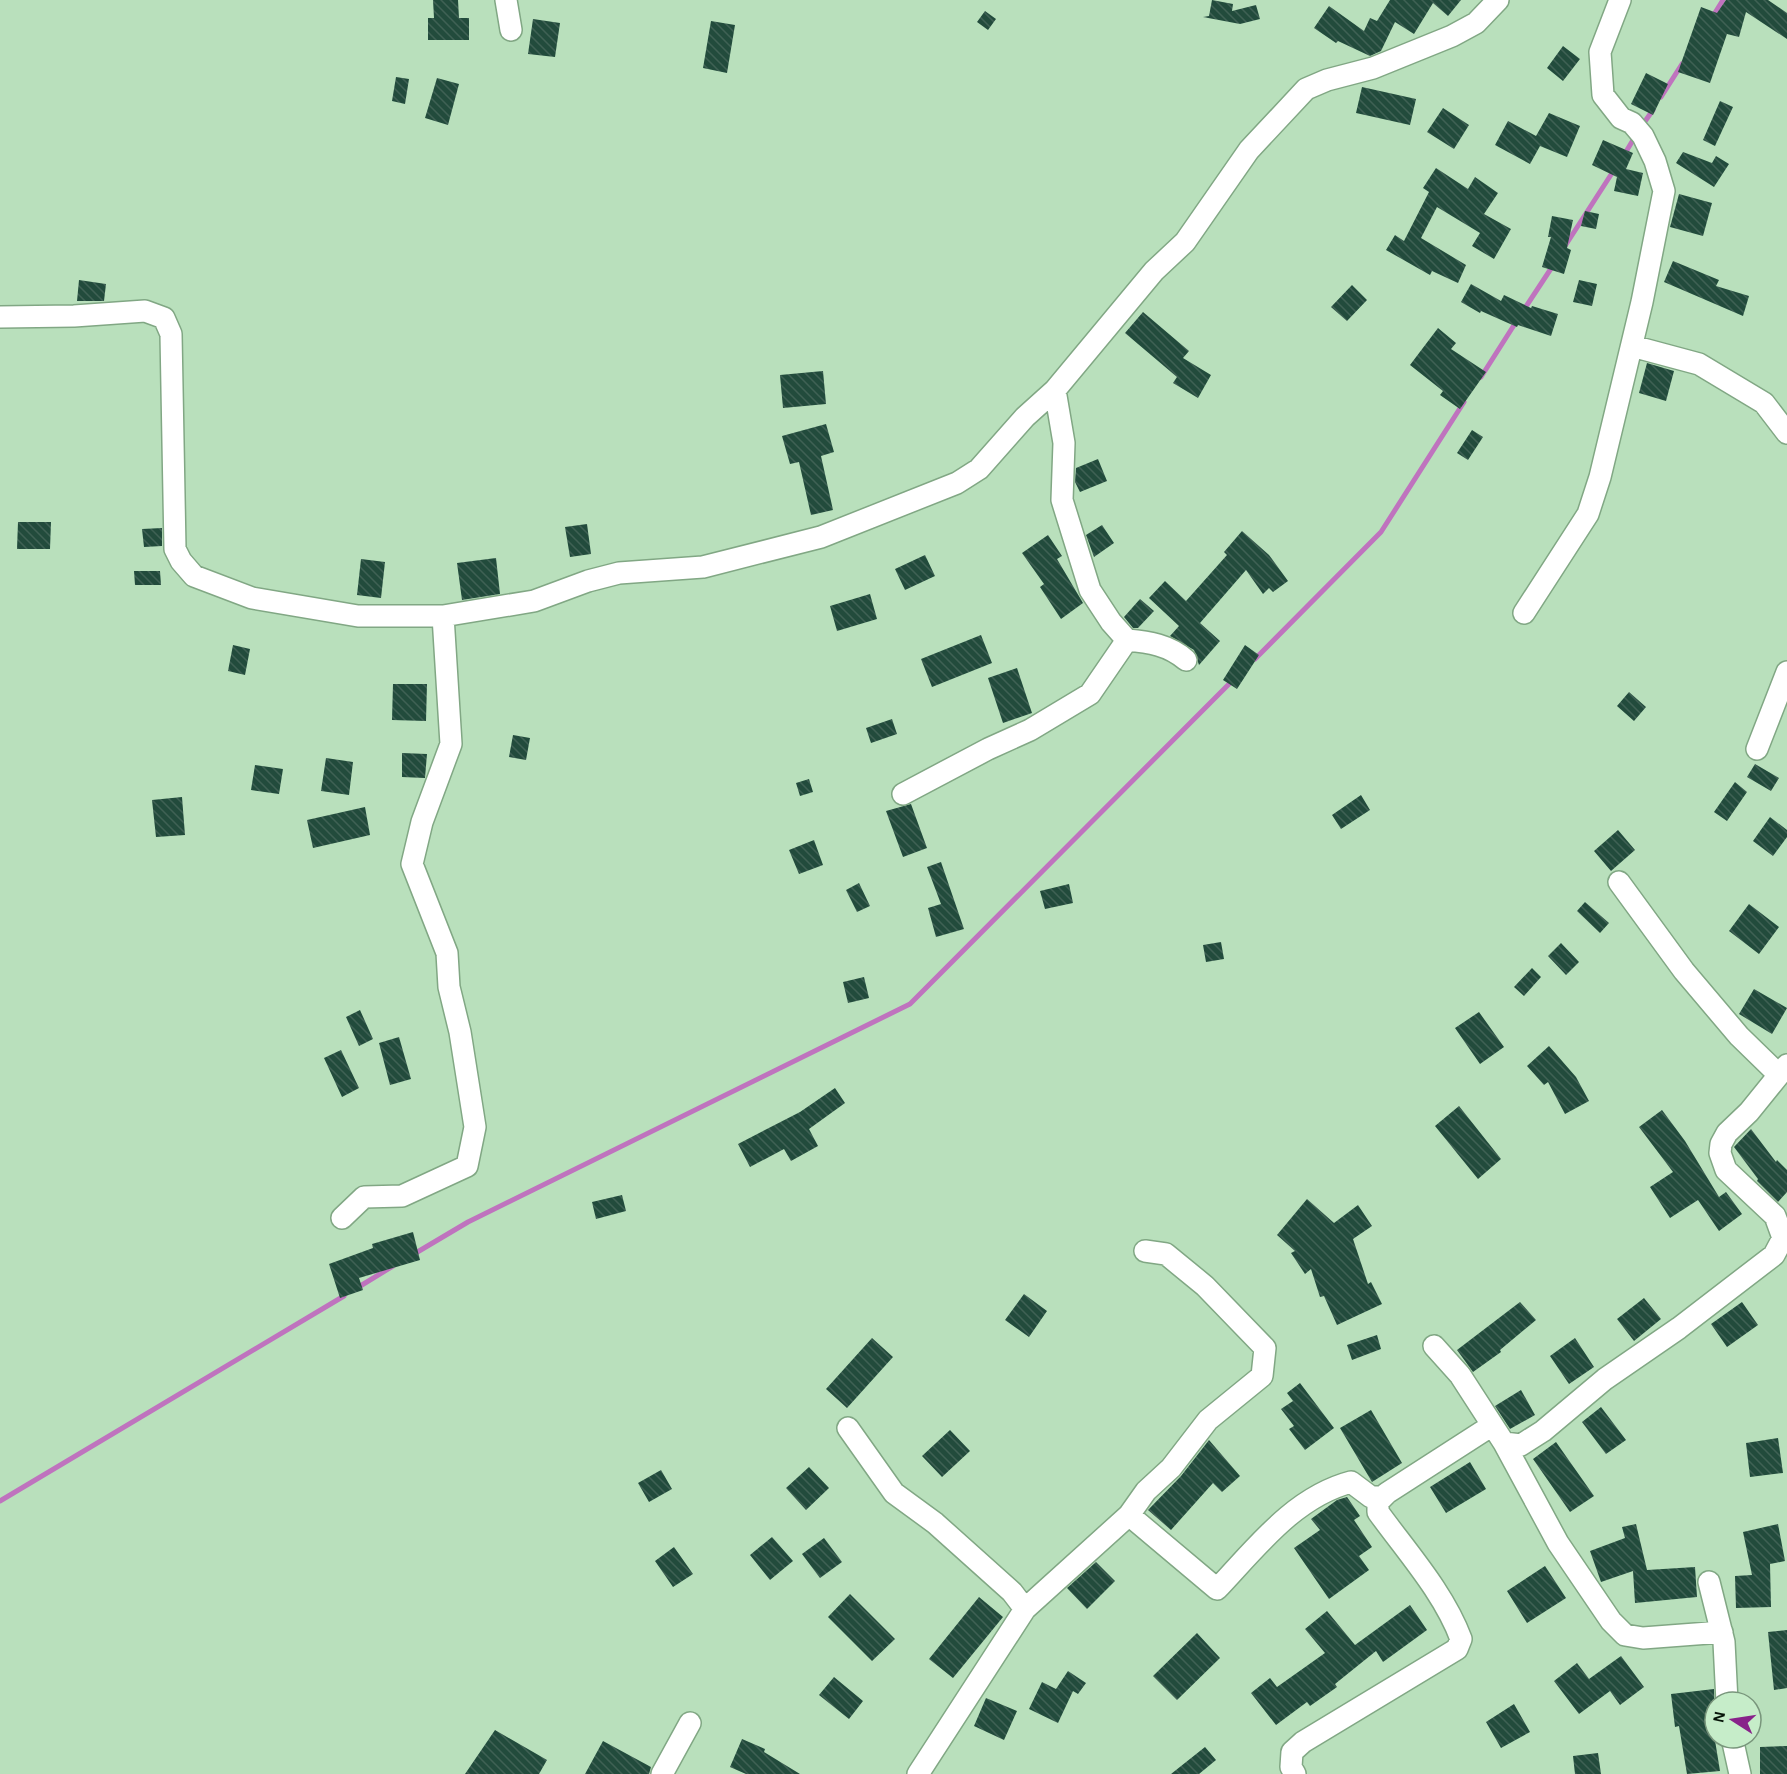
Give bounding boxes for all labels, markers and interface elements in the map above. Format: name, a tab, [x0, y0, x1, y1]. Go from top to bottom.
north arrow	[1703, 1690, 1763, 1750]
text: N	[1710, 1710, 1728, 1724]

